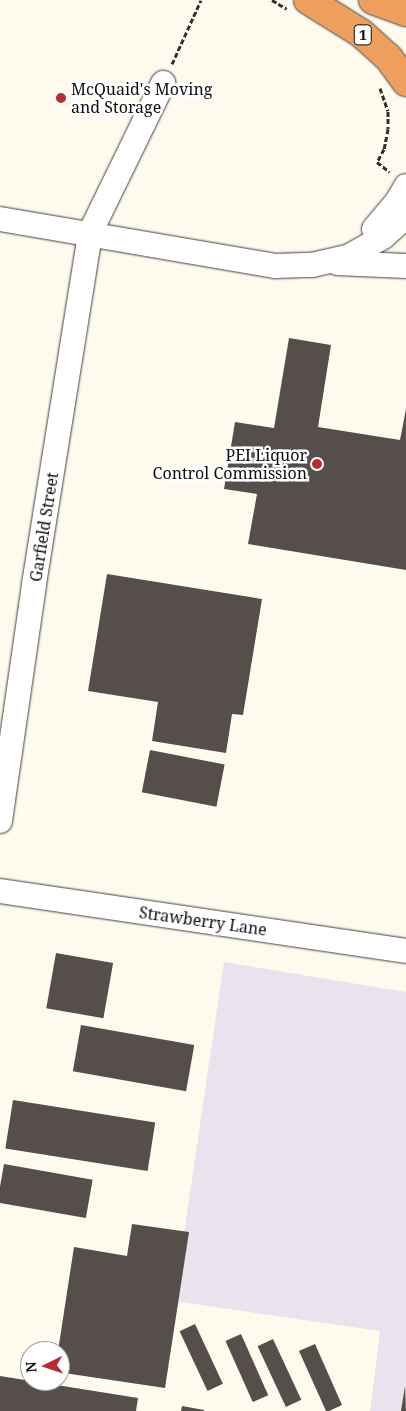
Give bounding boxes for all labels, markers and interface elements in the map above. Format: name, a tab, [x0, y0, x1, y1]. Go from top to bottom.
road number: 1	[353, 22, 373, 48]
place label: McQuaid's Moving and Storage	[71, 79, 212, 117]
marker: McQuaid's Moving and Storage	[55, 92, 67, 104]
place label: PEI Liquor Control Commission	[153, 445, 307, 483]
marker: PEI Liquor Control Commission	[311, 458, 323, 470]
street label: Garfield Street	[26, 471, 62, 583]
street label: Strawberry Lane	[138, 903, 268, 939]
north arrow	[20, 1341, 70, 1391]
text: N	[21, 1361, 40, 1373]

